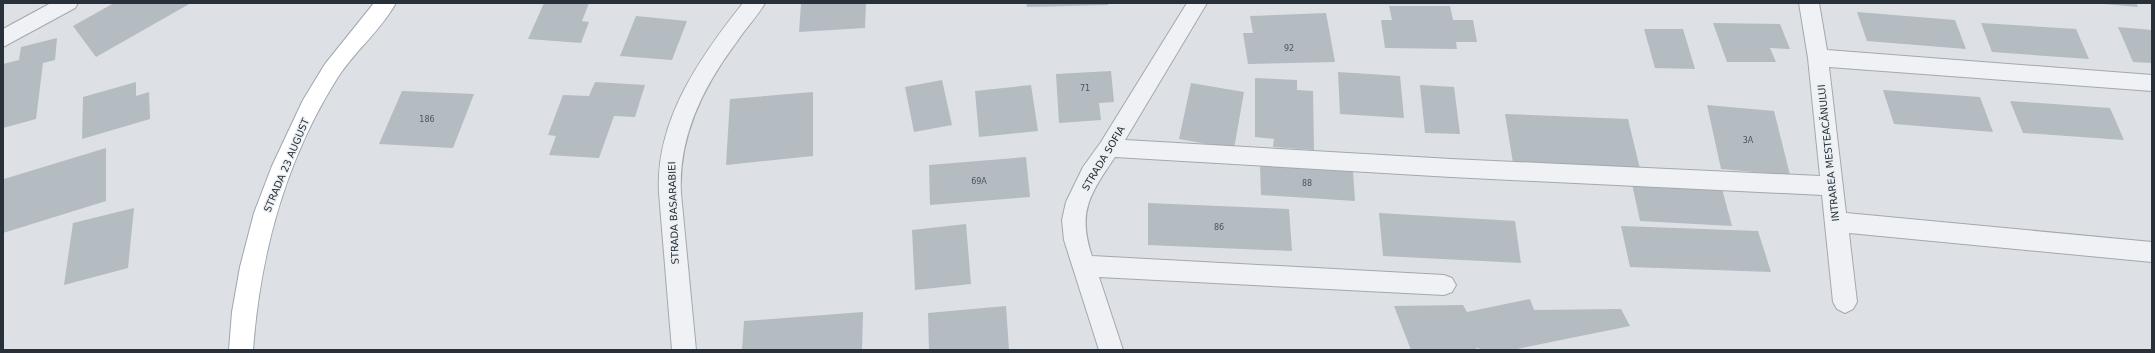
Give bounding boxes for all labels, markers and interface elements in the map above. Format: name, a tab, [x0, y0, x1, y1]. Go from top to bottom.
house number: 92	[1284, 44, 1294, 53]
house number: 71	[1080, 84, 1090, 93]
street label: INTRAREA MESTEACĂNULUI	[1815, 84, 1841, 222]
house number: 186	[419, 115, 435, 124]
street label: STRADA 23 AUGUST	[262, 116, 312, 214]
street label: STRADA SOFIA	[1080, 124, 1127, 192]
house number: 3A	[1743, 136, 1754, 145]
street label: STRADA BASARABIEI	[666, 161, 681, 265]
house number: 69A	[971, 177, 987, 186]
house number: 88	[1302, 179, 1312, 188]
house number: 86	[1214, 223, 1224, 232]

